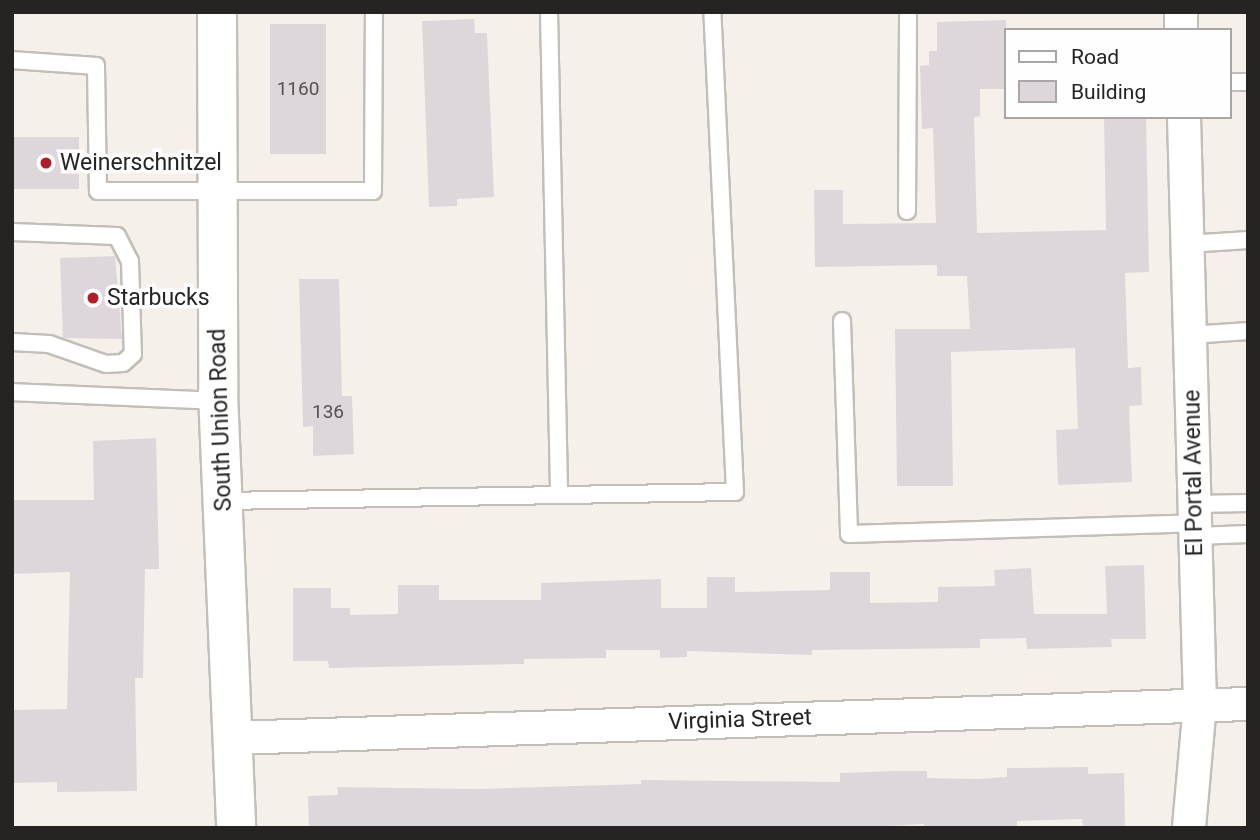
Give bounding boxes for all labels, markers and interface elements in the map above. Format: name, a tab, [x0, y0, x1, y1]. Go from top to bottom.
legend	[1004, 28, 1232, 119]
text: Road	[1071, 45, 1119, 69]
house number: 1160	[277, 78, 319, 100]
text: Building	[1071, 80, 1146, 104]
place label: Weinerschnitzel	[60, 149, 222, 177]
marker: Weinerschnitzel	[38, 155, 54, 171]
place label: Starbucks	[107, 284, 210, 312]
marker: Starbucks	[85, 290, 101, 306]
street label: South Union Road	[204, 328, 238, 512]
street label: El Portal Avenue	[1179, 389, 1209, 557]
house number: 136	[312, 401, 344, 423]
street label: Virginia Street	[668, 704, 812, 736]

